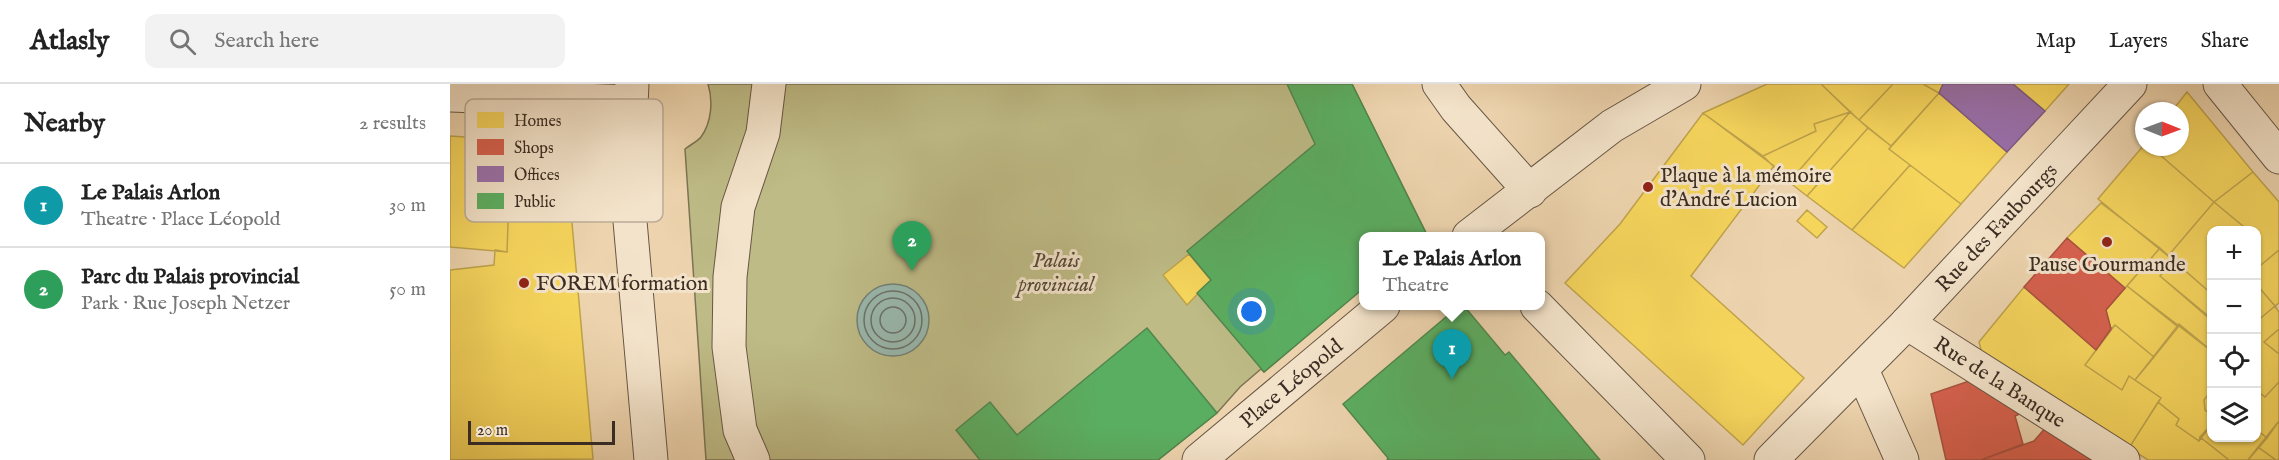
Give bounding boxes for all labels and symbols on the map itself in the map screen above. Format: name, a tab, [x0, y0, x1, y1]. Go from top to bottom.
legend	[465, 99, 663, 222]
north arrow	[2135, 102, 2189, 156]
text: Homes	[514, 112, 562, 132]
text: Shops	[514, 139, 554, 159]
street label: Rue des Faubourgs	[1931, 158, 2064, 298]
place label: Plaque à la mémoire d'André Lucion	[1660, 163, 1832, 214]
text: Offices	[514, 166, 560, 186]
marker: Plaque à la mémoire d'André Lucion	[1641, 180, 1655, 194]
text: Public	[514, 193, 556, 213]
pin: 2	[892, 222, 932, 271]
marker: Pause Gourmande	[2100, 235, 2114, 249]
park label: Palais provincial	[1014, 248, 1096, 299]
place label: Pause Gourmande	[2028, 252, 2186, 279]
place label: FOREM formation	[536, 271, 708, 298]
marker: FOREM formation	[517, 276, 531, 290]
your location	[1237, 297, 1266, 326]
pin: 1	[1432, 330, 1472, 379]
street label: Rue de la Banque	[1928, 331, 2070, 435]
street label: Place Léopold	[1235, 333, 1350, 435]
scale bar	[468, 418, 615, 446]

